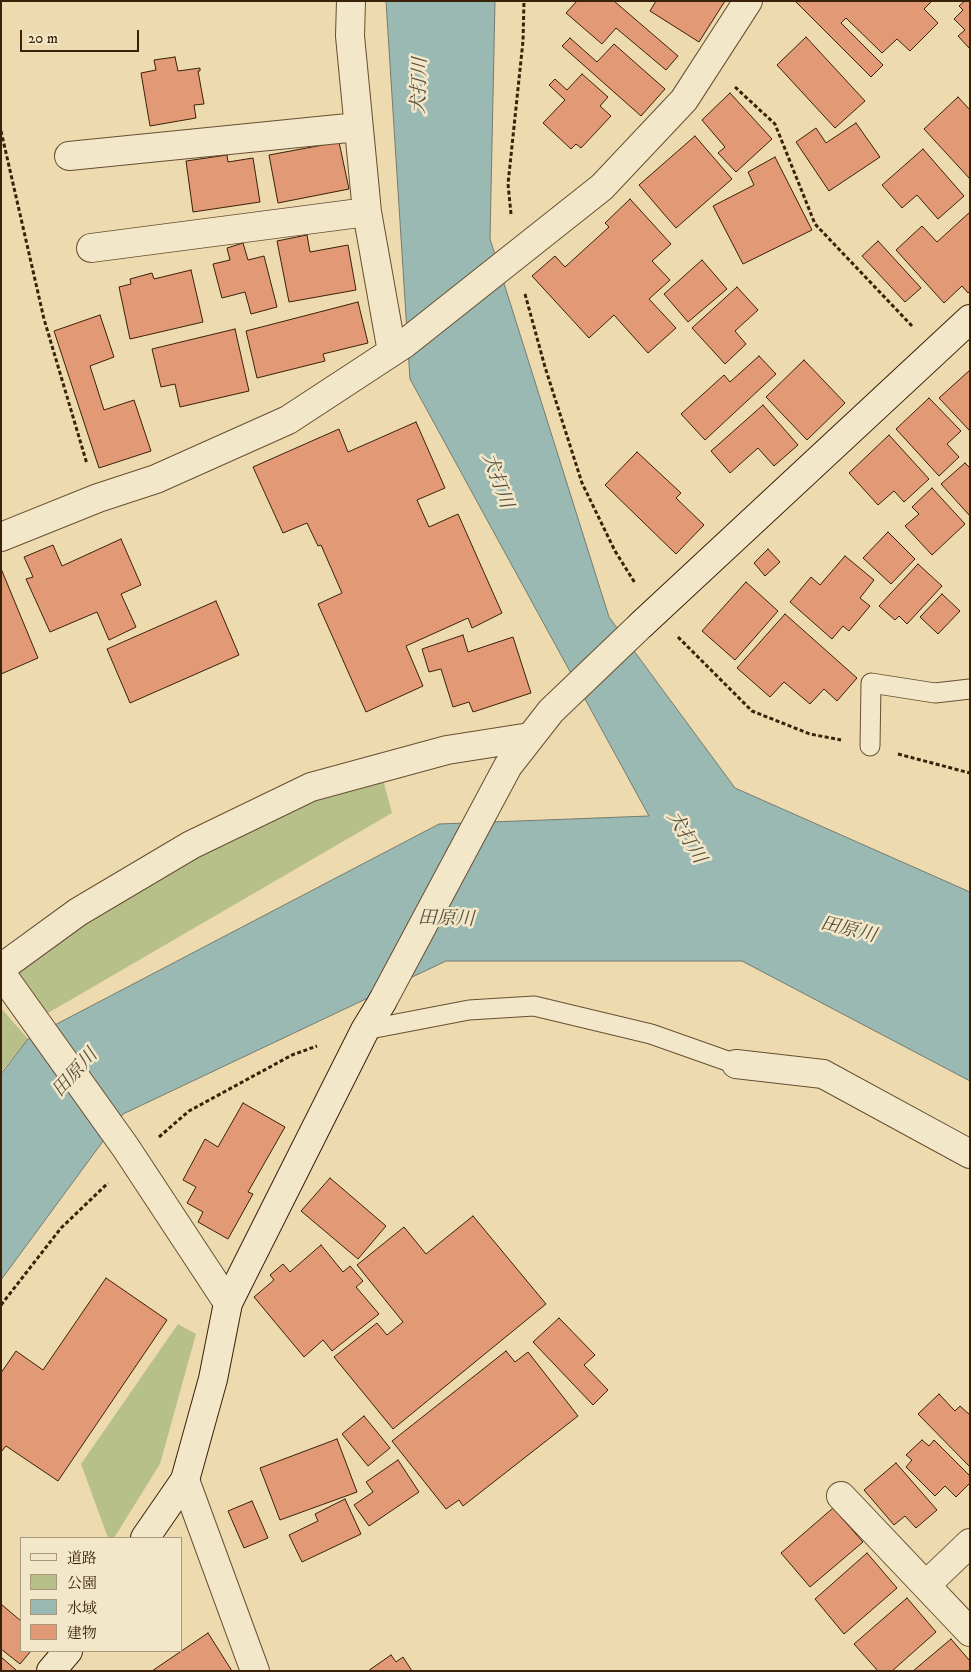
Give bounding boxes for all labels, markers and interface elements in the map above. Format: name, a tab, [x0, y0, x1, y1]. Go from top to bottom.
scale bar	[22, 20, 141, 52]
text: 20 m	[28, 29, 58, 48]
water label: 犬打川	[409, 57, 433, 115]
water label: 犬打川	[476, 450, 516, 512]
water label: 犬打川	[661, 808, 709, 868]
water label: 田原川	[417, 908, 475, 932]
water label: 田原川	[818, 913, 878, 949]
water label: 田原川	[48, 1045, 104, 1103]
legend	[20, 1537, 182, 1652]
text: 道路	[67, 1549, 97, 1568]
text: 公園	[67, 1574, 97, 1593]
text: 水域	[67, 1599, 97, 1618]
text: 建物	[67, 1624, 97, 1643]

